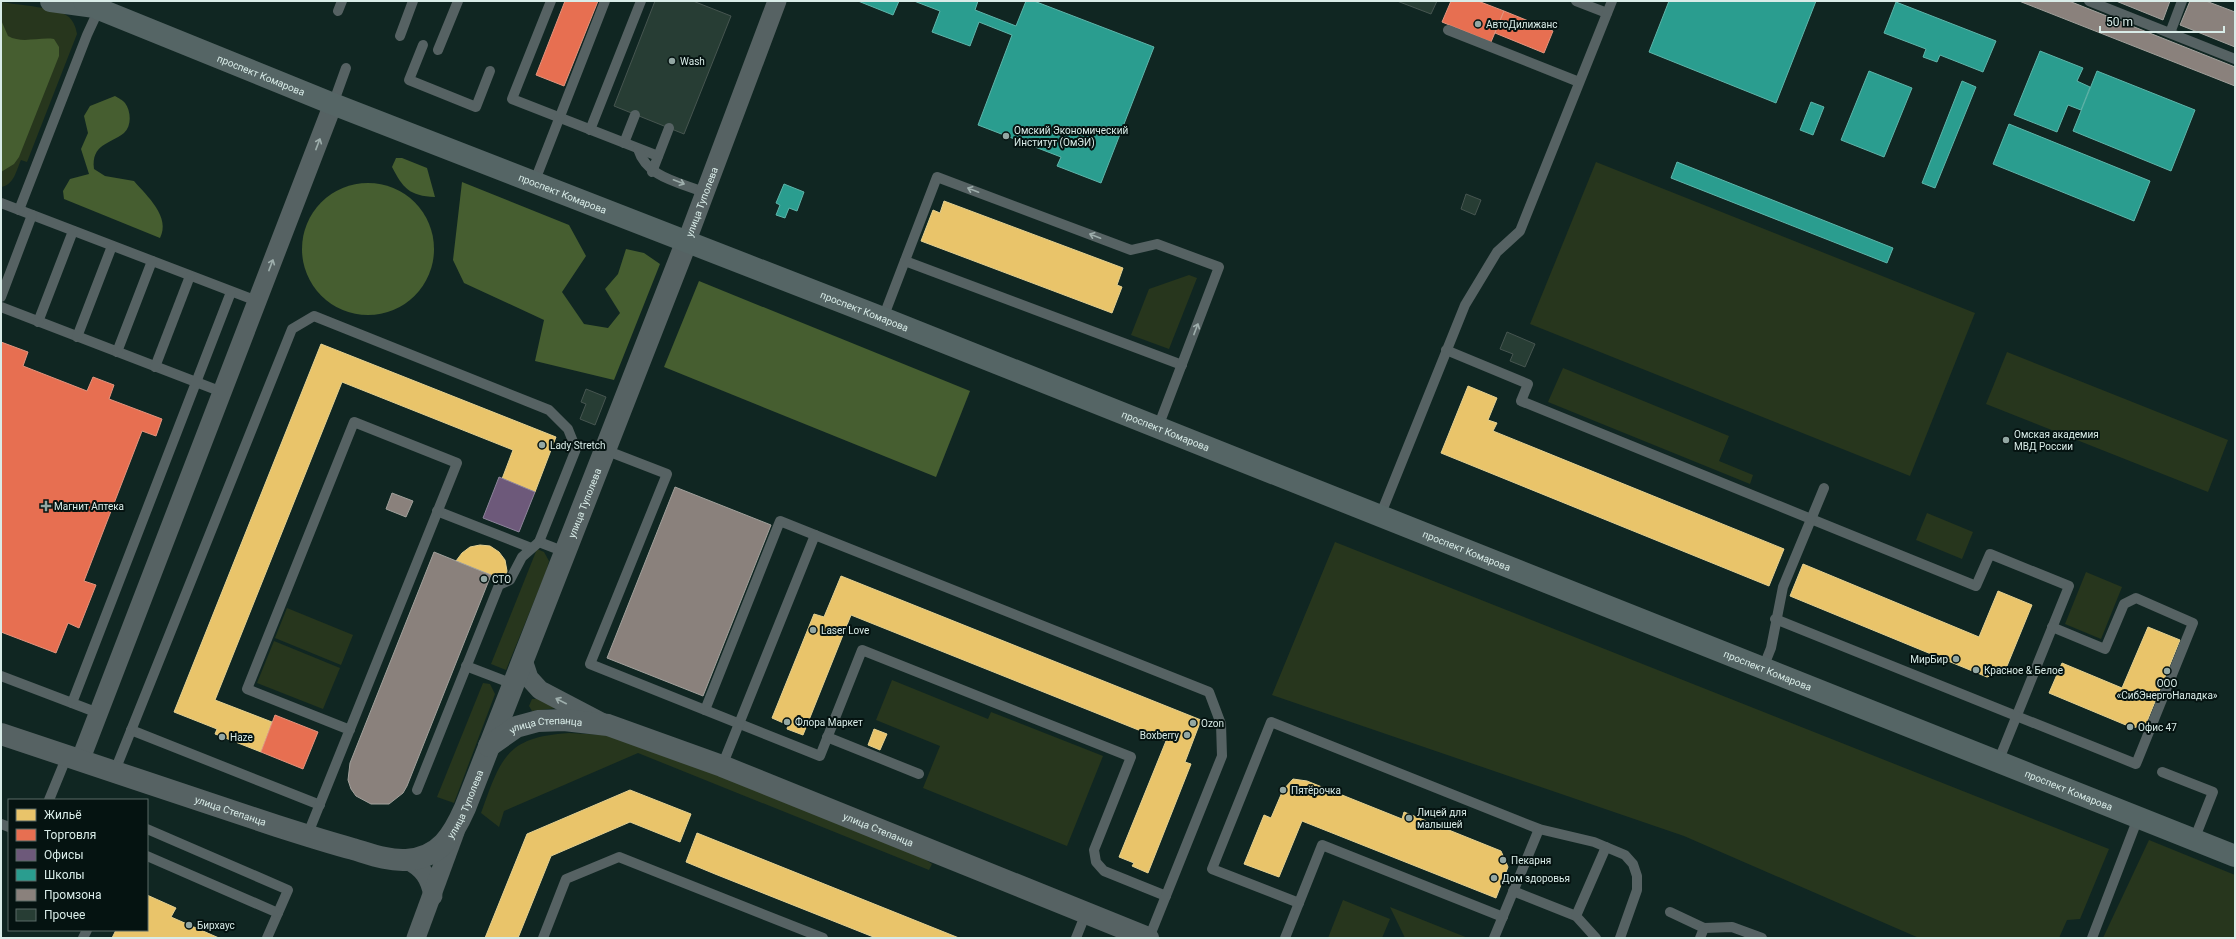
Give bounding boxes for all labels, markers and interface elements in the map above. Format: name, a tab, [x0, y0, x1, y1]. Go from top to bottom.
scale bar	[2100, 8, 2224, 34]
text: 50 m	[2106, 15, 2133, 29]
marker: АвтоДилижанс	[1473, 19, 1483, 29]
place label: АвтоДилижанс	[1486, 19, 1557, 30]
street label: проспект Комарова	[216, 53, 306, 98]
marker: Wash	[667, 56, 677, 66]
place label: Wash	[680, 56, 705, 67]
place label: Омский Экономический Институт (ОмЭИ)	[1014, 125, 1129, 149]
marker: Омский Экономический Институт (ОмЭИ)	[1001, 131, 1011, 141]
one-way arrow	[314, 138, 322, 150]
street label: улица Туполева	[684, 166, 720, 238]
street label: проспект Комарова	[517, 172, 608, 216]
one-way arrow	[672, 179, 684, 186]
one-way arrow	[967, 186, 979, 194]
one-way arrow	[1088, 232, 1101, 239]
one-way arrow	[268, 259, 276, 271]
street label: проспект Комарова	[819, 289, 910, 334]
one-way arrow	[1192, 323, 1200, 335]
street label: проспект Комарова	[1120, 409, 1211, 453]
place label: Омская академия МВД России	[2014, 429, 2099, 452]
marker: Омская академия МВД России	[2001, 435, 2011, 445]
marker: Lady Stretch	[537, 440, 547, 450]
place label: Lady Stretch	[550, 440, 606, 451]
street label: улица Туполева	[566, 467, 603, 539]
marker: Магнит Аптека	[41, 501, 51, 511]
place label: Магнит Аптека	[54, 501, 124, 512]
street label: проспект Комарова	[1421, 528, 1512, 573]
marker: СТО	[479, 574, 489, 584]
place label: СТО	[492, 574, 511, 585]
marker: Laser Love	[808, 625, 818, 635]
place label: Laser Love	[821, 625, 869, 636]
street label: проспект Комарова	[1722, 648, 1813, 693]
place label: МирБир	[1910, 654, 1948, 665]
marker: МирБир	[1951, 654, 1961, 664]
marker: Красное & Белое	[1971, 665, 1981, 675]
place label: Красное & Белое	[1984, 665, 2063, 676]
marker: ООО «СибЭнергоНаладка»	[2162, 666, 2172, 676]
place label: ООО «СибЭнергоНаладка»	[2116, 678, 2218, 701]
one-way arrow	[555, 696, 567, 704]
street label: улица Степанца	[507, 715, 583, 736]
place label: Флора Маркет	[795, 716, 863, 728]
marker: Флора Маркет	[782, 717, 792, 727]
marker: Ozon	[1188, 718, 1198, 728]
place label: Ozon	[1201, 718, 1224, 729]
marker: Офис 47	[2125, 722, 2135, 732]
place label: Офис 47	[2138, 722, 2177, 733]
place label: Boxberry	[1140, 730, 1179, 741]
marker: Boxberry	[1182, 730, 1192, 740]
marker: Haze	[217, 732, 227, 742]
place label: Haze	[230, 732, 253, 743]
street label: улица Туполева	[445, 768, 485, 841]
street label: проспект Комарова	[2023, 768, 2114, 813]
marker: Пятёрочка	[1278, 785, 1288, 795]
place label: Пятёрочка	[1291, 785, 1341, 796]
street label: улица Степанца	[193, 794, 268, 828]
legend	[8, 799, 148, 931]
place label: Лицей для малышей	[1417, 807, 1467, 830]
text: Жильё	[44, 808, 82, 822]
street label: улица Степанца	[842, 811, 915, 849]
marker: Лицей для малышей	[1404, 813, 1414, 823]
text: Торговля	[44, 828, 96, 842]
text: Офисы	[44, 848, 84, 862]
marker: Пекарня	[1498, 855, 1508, 865]
place label: Пекарня	[1511, 855, 1551, 866]
text: Школы	[44, 868, 85, 882]
marker: Дом здоровья	[1489, 873, 1499, 883]
place label: Дом здоровья	[1502, 873, 1570, 884]
text: Промзона	[44, 888, 101, 902]
text: Прочее	[44, 908, 85, 922]
marker: Бирхаус	[184, 920, 194, 930]
place label: Бирхаус	[197, 920, 235, 931]

